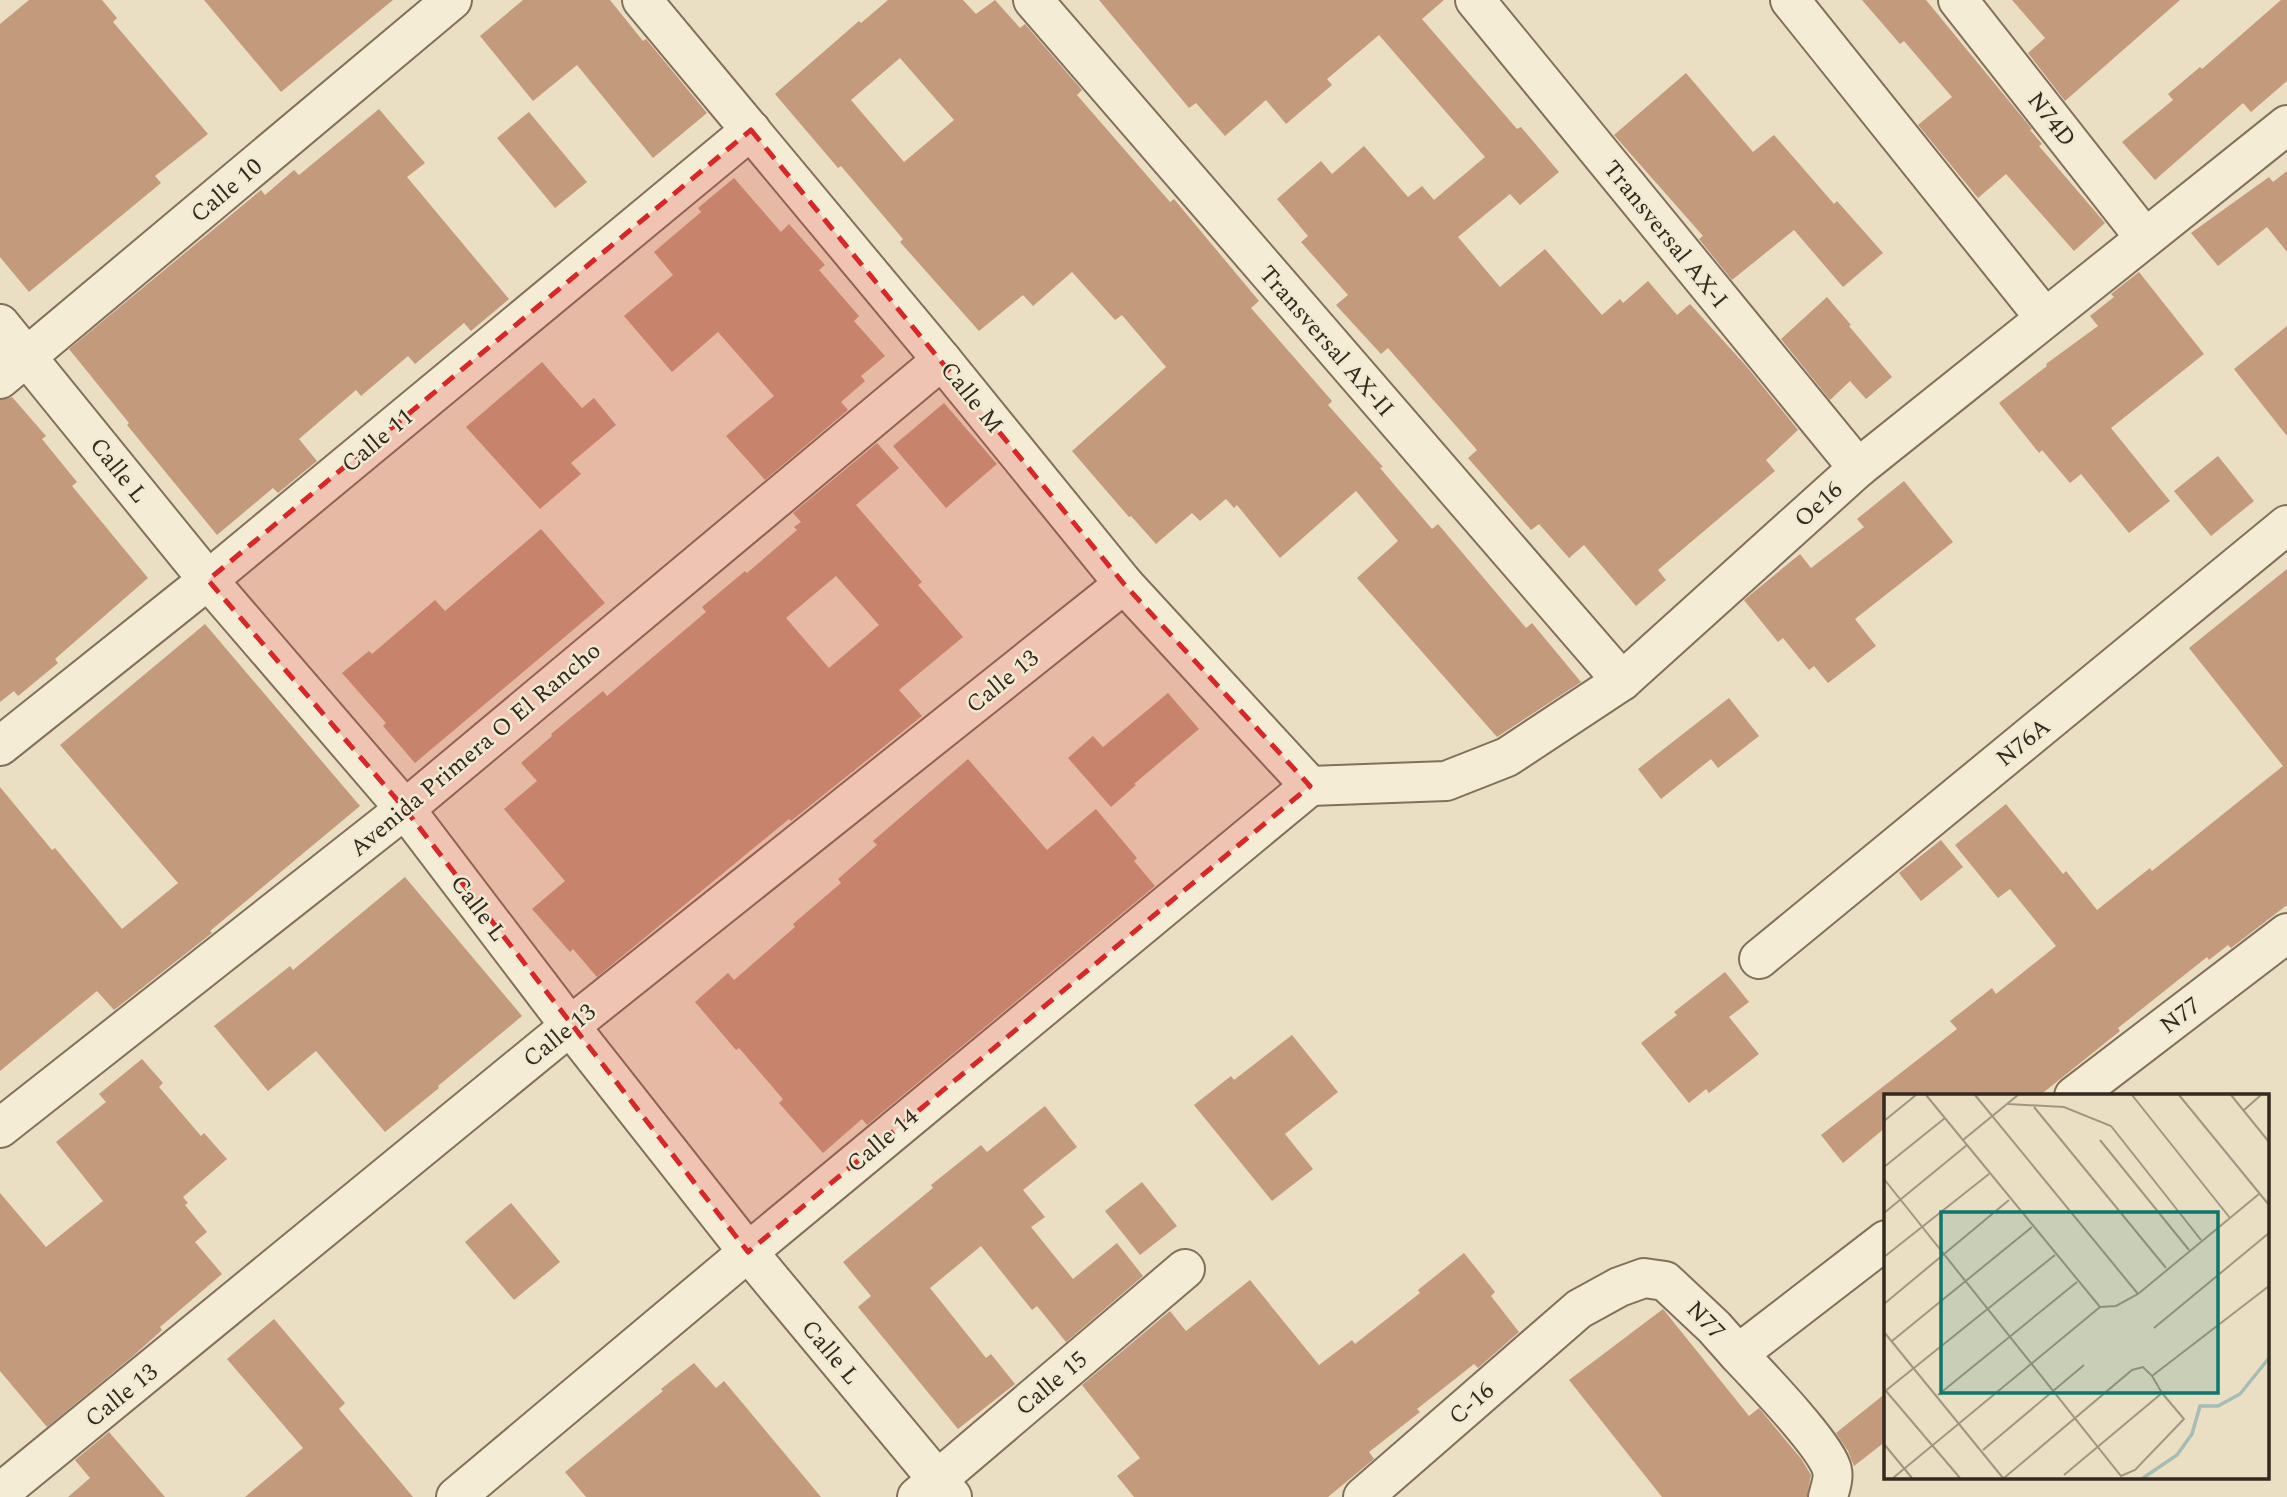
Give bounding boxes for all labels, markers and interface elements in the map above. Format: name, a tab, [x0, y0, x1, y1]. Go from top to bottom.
street label: N74D	[2018, 84, 2084, 155]
street label: Calle 10	[183, 150, 271, 232]
street label: Transversal AX-I	[1594, 153, 1736, 317]
street label: Transversal AX-II	[1250, 258, 1403, 426]
street label: Calle M	[931, 354, 1012, 442]
street label: Calle 11	[334, 400, 422, 482]
street label: Calle L	[80, 430, 156, 511]
street label: Oe16	[1786, 473, 1851, 537]
street label: Avenida Primera O El Rancho	[342, 633, 609, 866]
street label: Calle 13	[958, 641, 1047, 722]
street label: N76A	[1989, 710, 2059, 776]
street label: Calle L	[441, 867, 515, 950]
street label: N77	[2153, 988, 2209, 1043]
street label: Calle 13	[515, 995, 604, 1076]
inset map	[1884, 1094, 2270, 1480]
street label: Calle 14	[839, 1100, 927, 1182]
street label: N77	[1677, 1293, 1733, 1349]
street label: Calle L	[792, 1312, 868, 1393]
street label: Calle 15	[1008, 1343, 1096, 1425]
street label: Calle 13	[77, 1355, 166, 1436]
street label: C-16	[1441, 1374, 1502, 1434]

